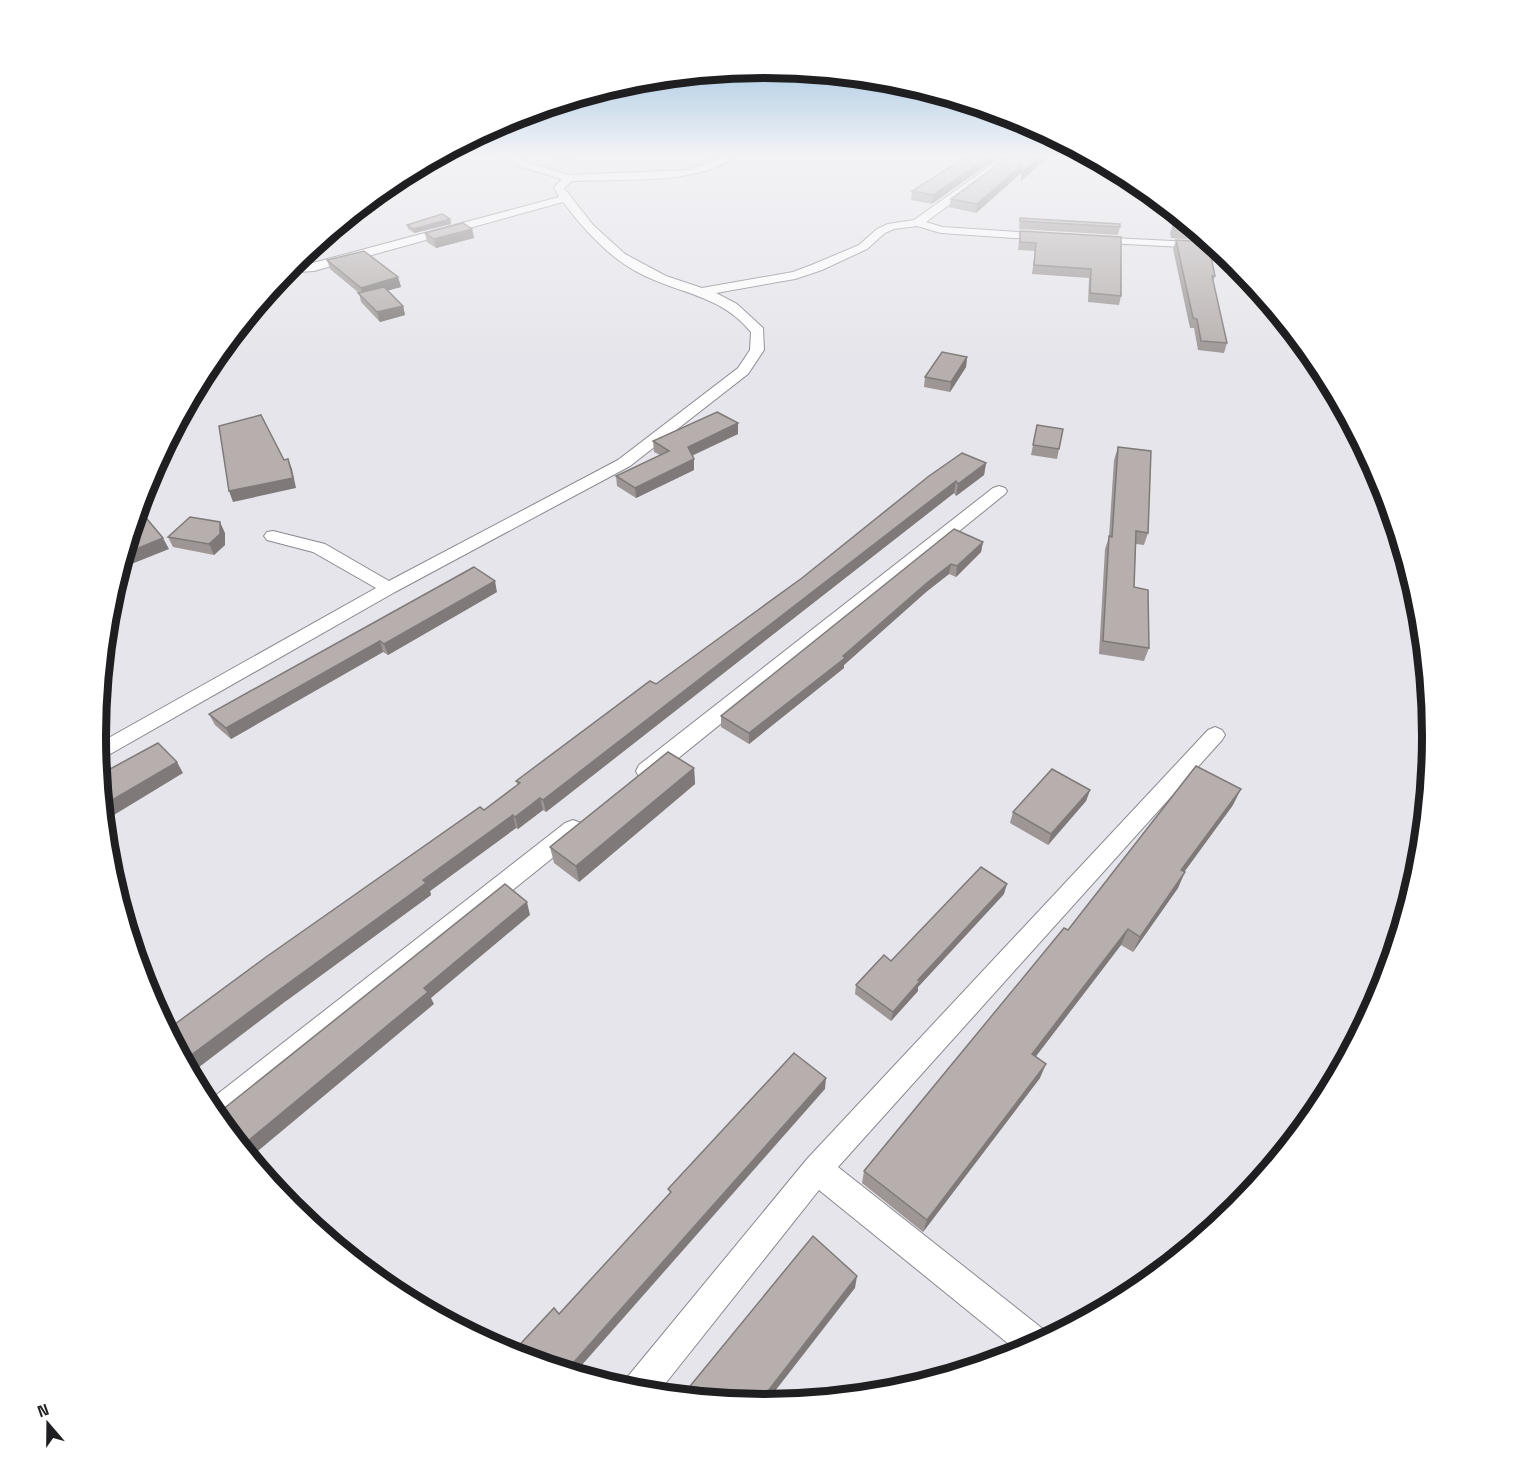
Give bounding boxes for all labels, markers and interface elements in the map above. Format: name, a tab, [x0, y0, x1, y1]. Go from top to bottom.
north arrow	[18, 1394, 78, 1454]
text: N	[34, 1399, 52, 1422]

